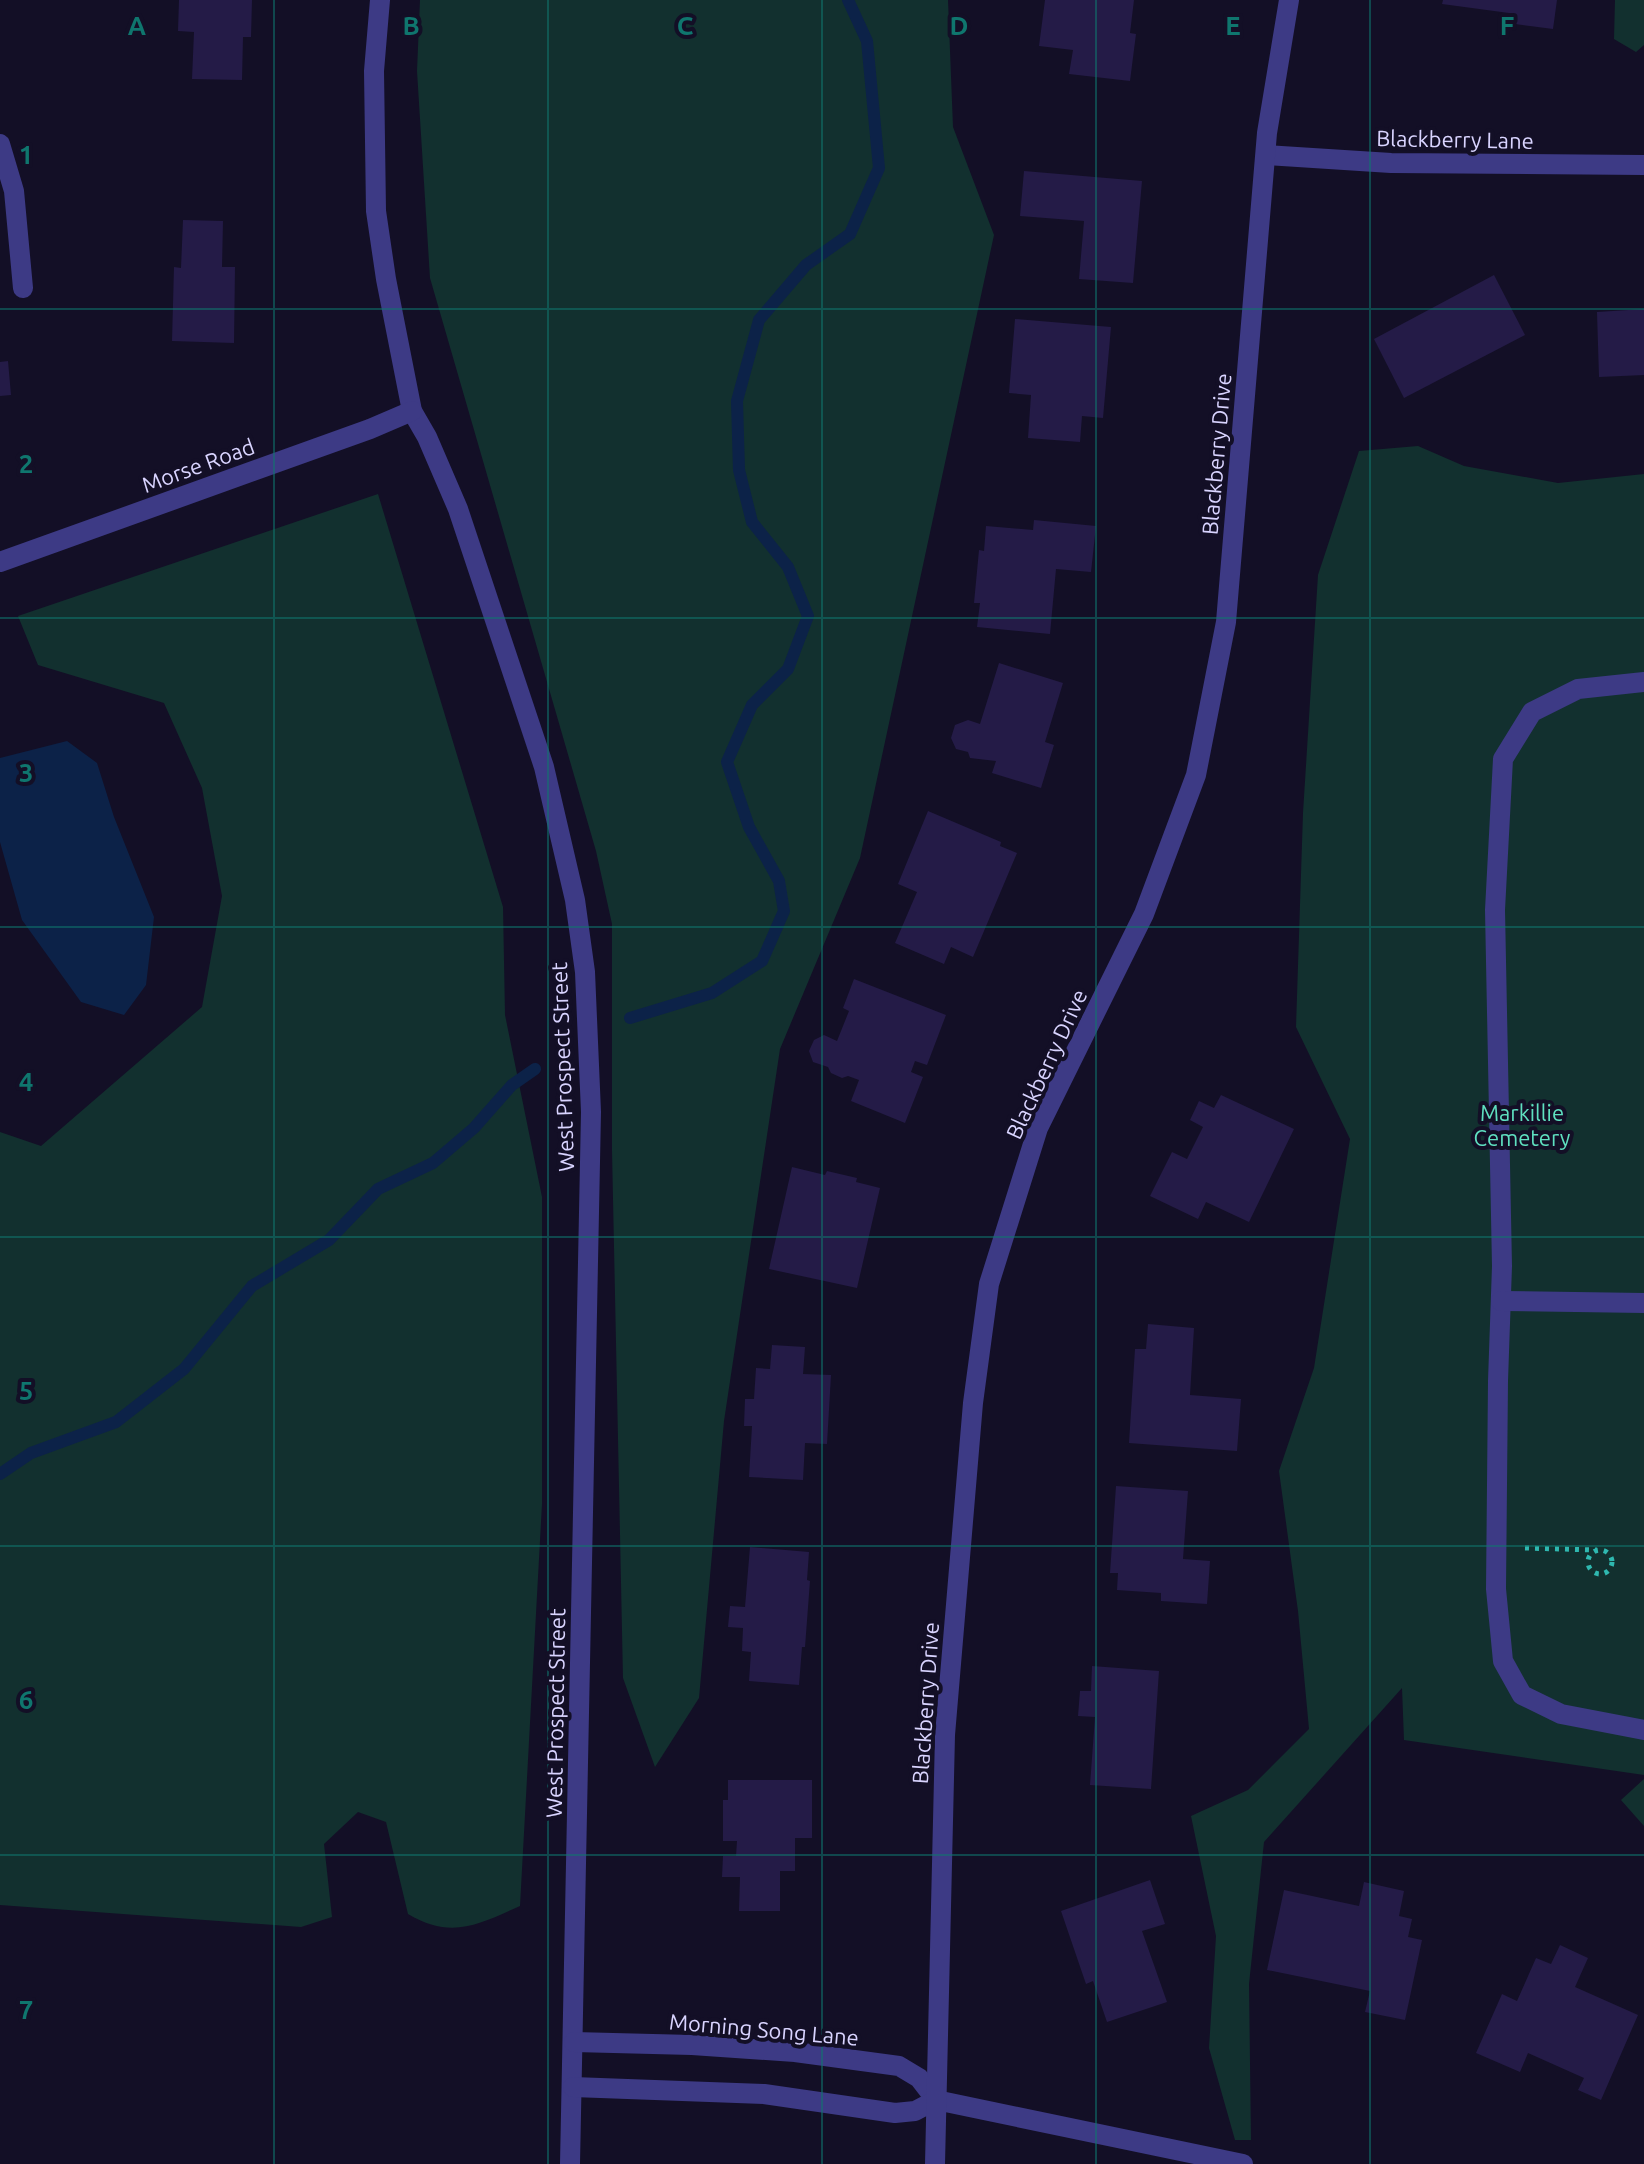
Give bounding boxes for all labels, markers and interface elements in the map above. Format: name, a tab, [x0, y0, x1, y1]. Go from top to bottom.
text: A	[128, 11, 147, 40]
text: B	[402, 11, 420, 40]
text: C	[677, 11, 694, 40]
text: D	[950, 11, 968, 40]
text: E	[1225, 11, 1241, 40]
text: F	[1500, 11, 1514, 40]
street label: Blackberry Lane	[1376, 125, 1534, 153]
text: 1	[19, 140, 33, 169]
street label: Blackberry Drive	[1196, 372, 1236, 536]
street label: Morse Road	[138, 433, 258, 497]
text: 2	[19, 449, 33, 478]
text: 3	[19, 758, 33, 787]
street label: West Prospect Street	[546, 961, 578, 1172]
street label: Blackberry Drive	[1000, 985, 1092, 1143]
text: 4	[19, 1067, 33, 1096]
park label: Markillie Cemetery	[1474, 1100, 1571, 1150]
text: 5	[19, 1376, 33, 1405]
street label: West Prospect Street	[541, 1608, 569, 1818]
street label: Blackberry Drive	[907, 1621, 943, 1785]
text: 6	[19, 1685, 33, 1714]
text: 7	[19, 1995, 33, 2024]
street label: Morning Song Lane	[668, 2008, 860, 2050]

